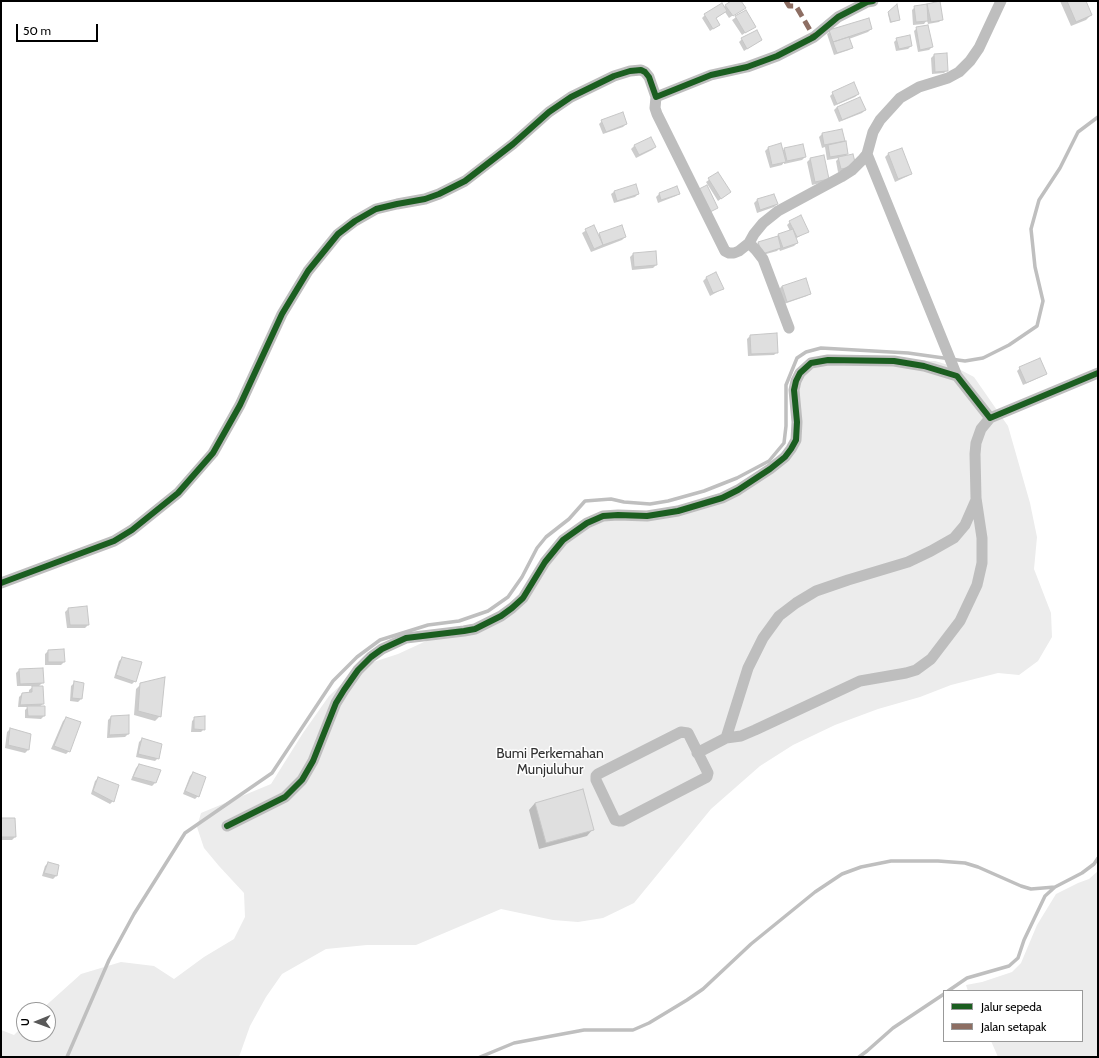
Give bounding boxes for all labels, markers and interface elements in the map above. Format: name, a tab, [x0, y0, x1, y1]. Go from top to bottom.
scale bar	[18, 16, 100, 42]
text: 50 m	[23, 23, 51, 38]
park label: Bumi Perkemahan Munjuluhur	[496, 746, 604, 778]
legend	[943, 990, 1083, 1042]
text: Jalur sepeda	[981, 999, 1042, 1014]
north arrow	[16, 1002, 56, 1042]
text: U	[18, 1018, 32, 1026]
text: Jalan setapak	[981, 1019, 1046, 1034]

